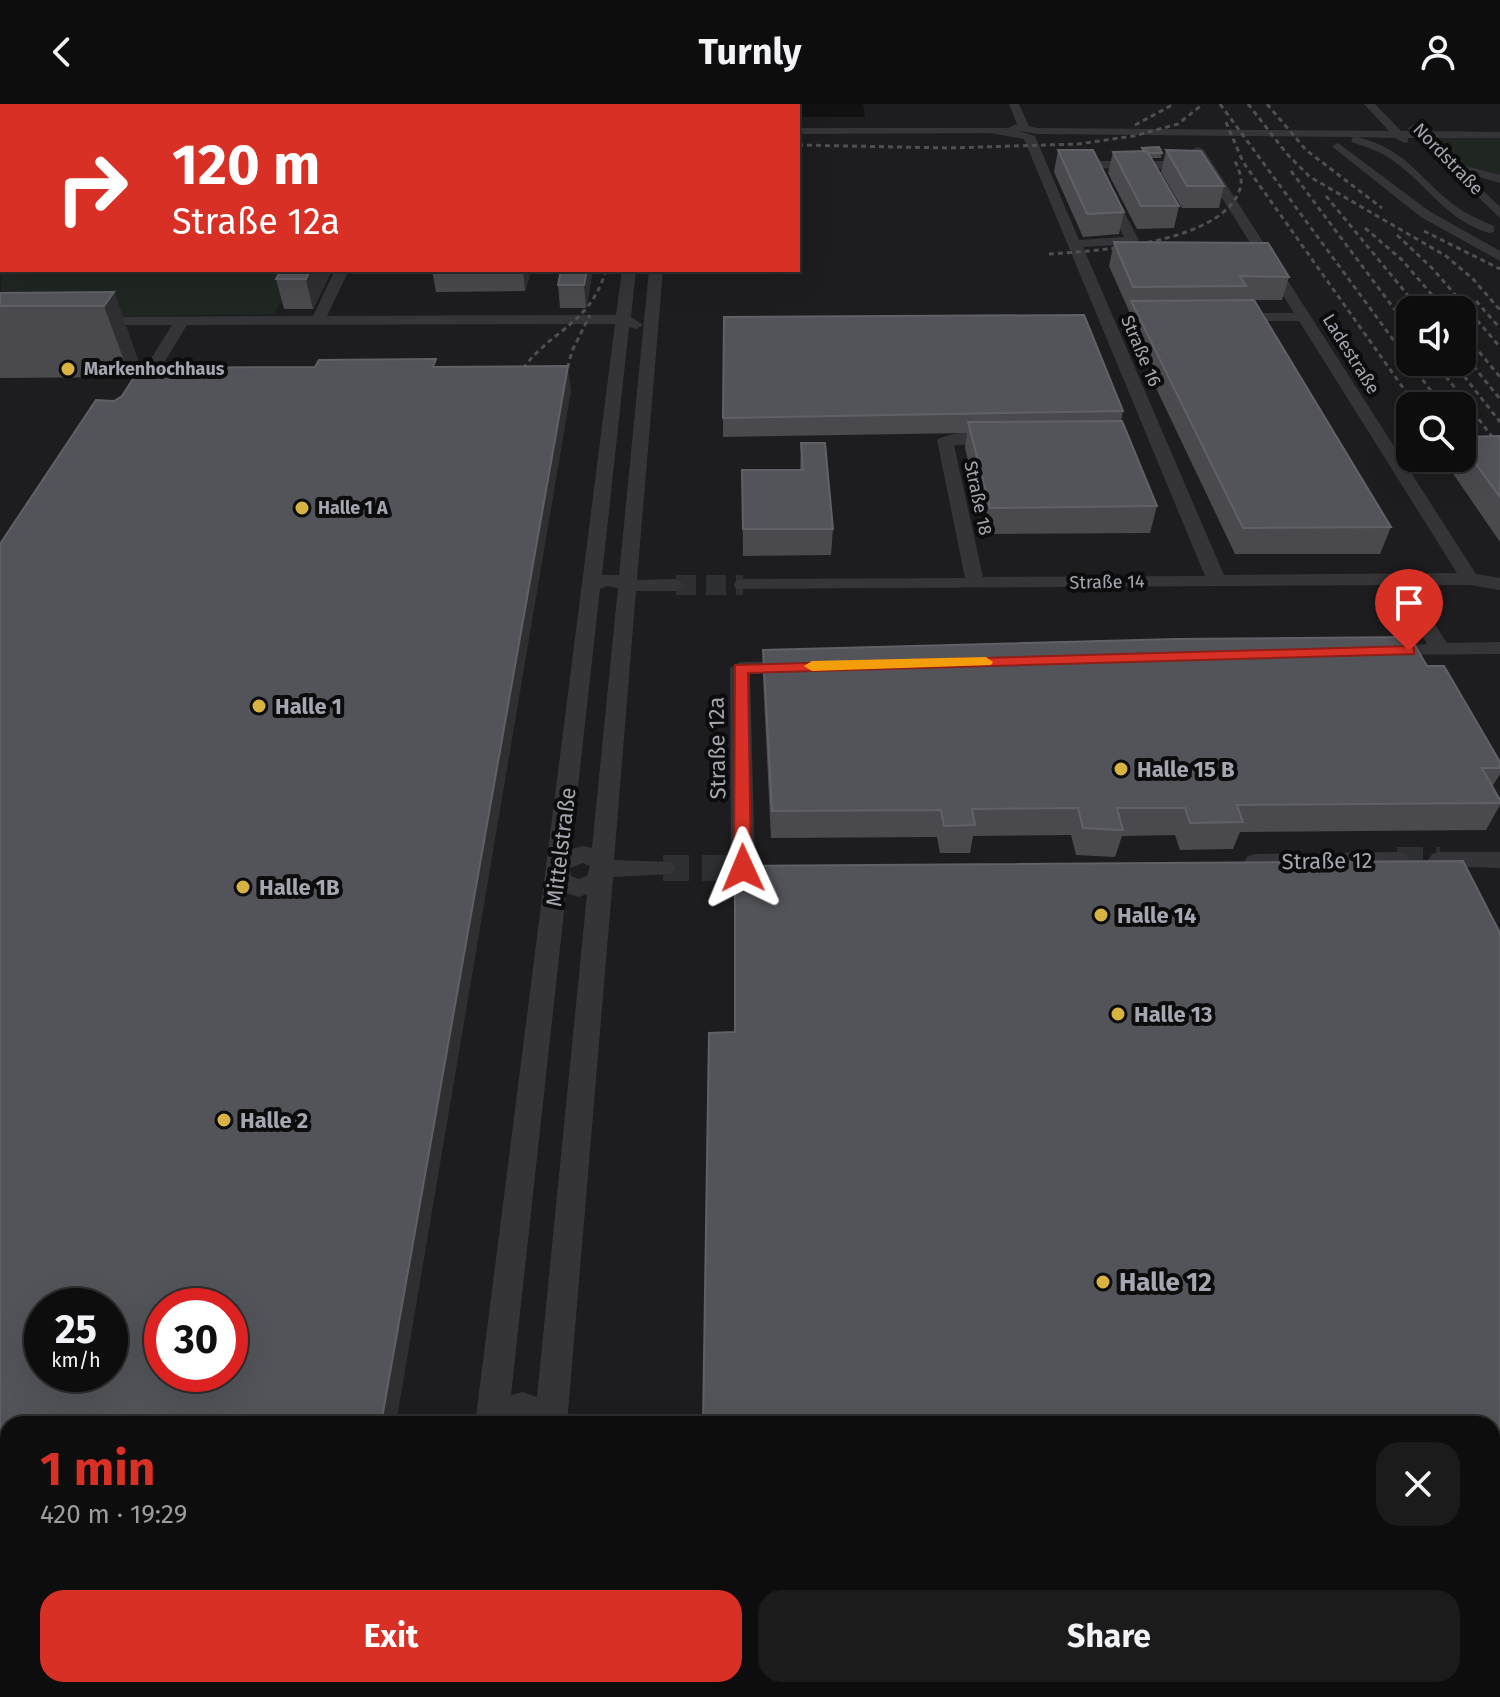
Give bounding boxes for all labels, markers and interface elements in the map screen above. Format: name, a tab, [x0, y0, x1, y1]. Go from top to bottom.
icon: back	[40, 30, 84, 74]
text: Turnly	[699, 30, 801, 74]
icon: person	[1416, 30, 1460, 74]
street label: Nordstraße	[1408, 118, 1488, 200]
text: 120 m	[172, 132, 320, 199]
icon: right	[40, 136, 144, 240]
text: Straße 12a	[172, 200, 340, 244]
map controls	[1396, 296, 1476, 472]
button: sound	[1396, 296, 1476, 376]
street label: Ladestraße	[1318, 310, 1384, 398]
street label: Straße 16	[1116, 312, 1166, 390]
place label: Markenhochhaus	[84, 358, 225, 380]
marker: Markenhochhaus	[59, 360, 77, 378]
button: search	[1396, 392, 1476, 472]
street label: Straße 18	[959, 459, 997, 537]
place label: Halle 1 A	[318, 497, 388, 519]
marker: Halle 1 A	[293, 499, 311, 517]
pin	[1375, 569, 1443, 651]
street label: Straße 14	[1069, 570, 1145, 594]
icon: arrive	[1387, 581, 1431, 625]
place label: Halle 1	[275, 693, 342, 720]
street label: Straße 12a	[703, 696, 731, 800]
marker: Halle 1	[250, 697, 268, 715]
place label: Halle 15 B	[1137, 756, 1235, 783]
marker: Halle 15 B	[1112, 760, 1130, 778]
street label: Mittelstraße	[540, 786, 582, 908]
position arrow	[701, 826, 785, 910]
street label: Straße 12	[1281, 847, 1373, 875]
place label: Halle 1B	[259, 874, 340, 901]
marker: Halle 1B	[234, 878, 252, 896]
place label: Halle 14	[1117, 902, 1196, 929]
marker: Halle 14	[1092, 906, 1110, 924]
place label: Halle 13	[1134, 1001, 1212, 1028]
marker: Halle 13	[1109, 1005, 1127, 1023]
place label: Halle 2	[240, 1107, 308, 1134]
marker: Halle 2	[215, 1111, 233, 1129]
place label: Halle 12	[1119, 1267, 1212, 1298]
marker: Halle 12	[1094, 1273, 1112, 1291]
speed limit sign: 30	[144, 1288, 248, 1392]
text: 25	[55, 1306, 97, 1354]
text: km/h	[51, 1348, 101, 1372]
text: 1 min	[40, 1440, 155, 1498]
button: close	[1376, 1442, 1460, 1526]
text: 420 m · 19:29	[40, 1499, 187, 1530]
button: Exit	[40, 1590, 742, 1682]
button: Share	[758, 1590, 1460, 1682]

